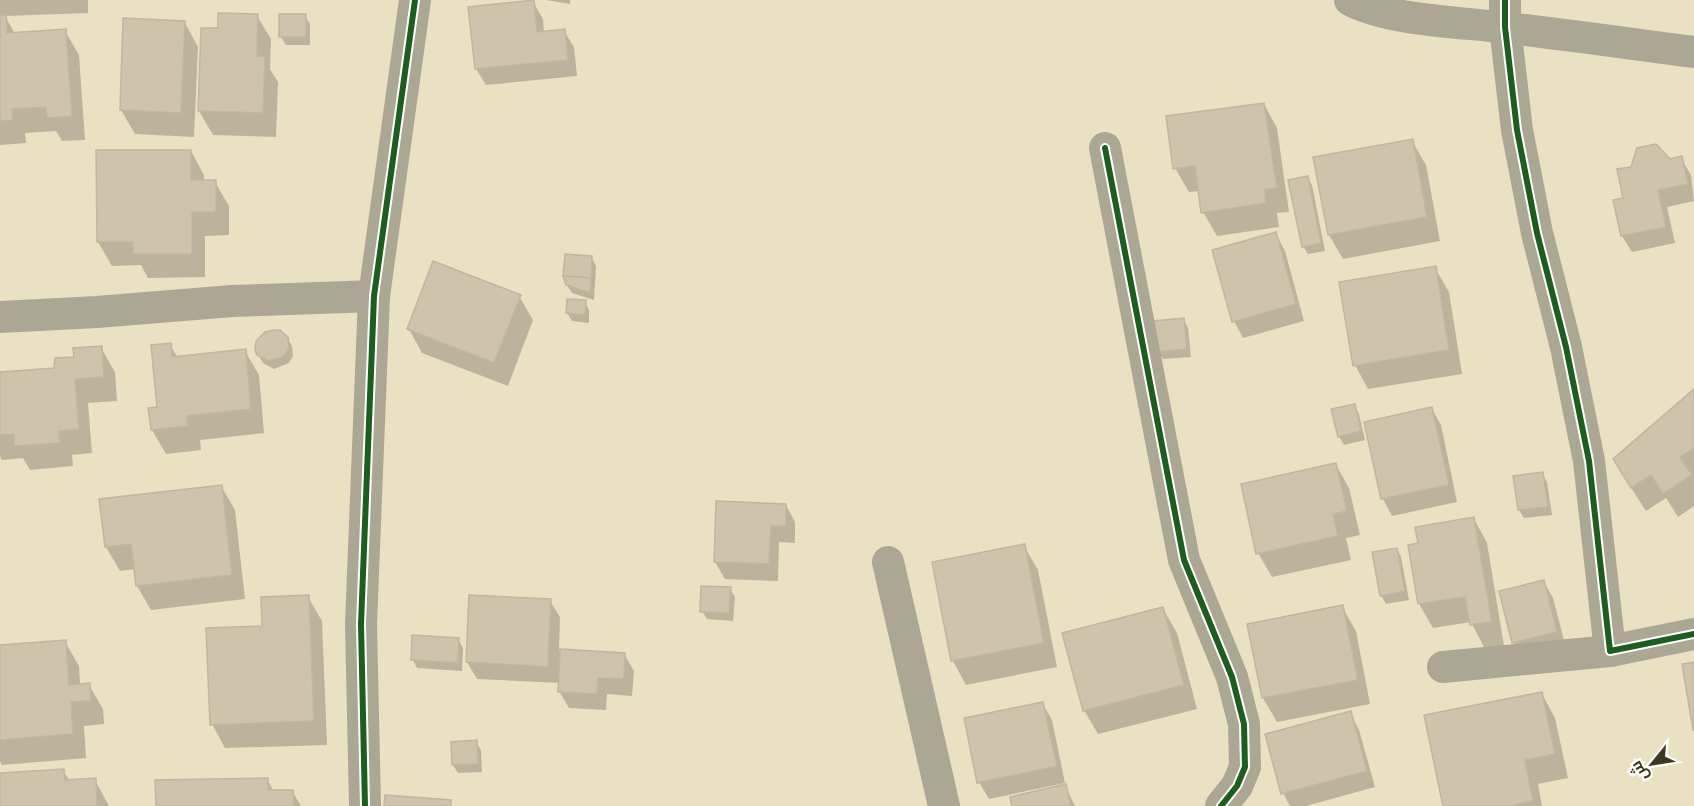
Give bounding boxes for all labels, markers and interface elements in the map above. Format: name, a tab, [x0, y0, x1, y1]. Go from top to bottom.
north arrow	[1622, 734, 1682, 794]
text: ش	[1626, 758, 1653, 785]

